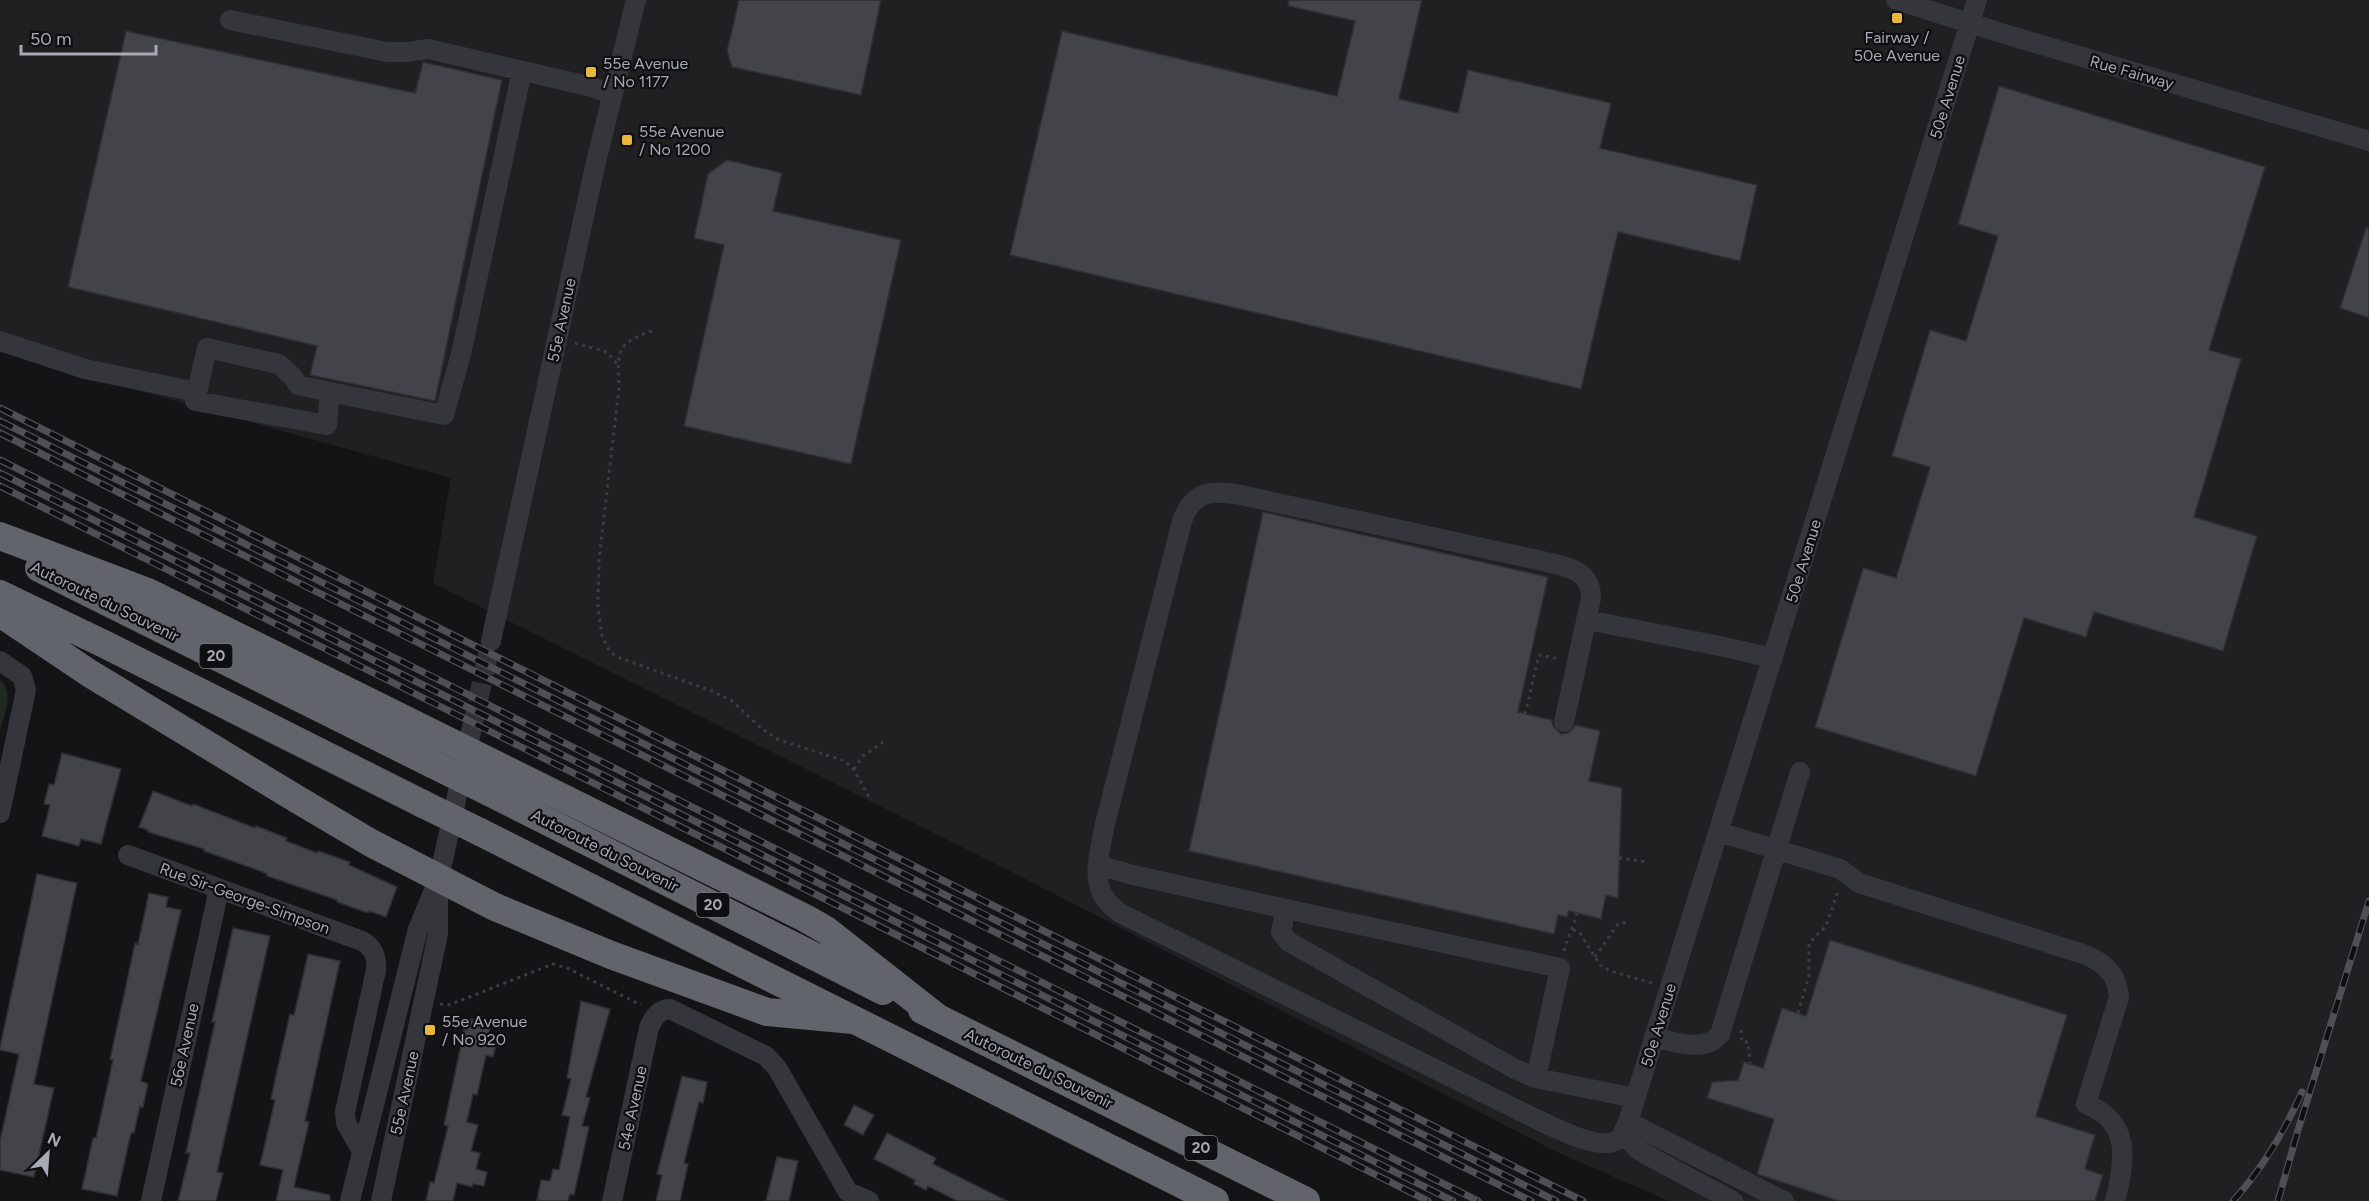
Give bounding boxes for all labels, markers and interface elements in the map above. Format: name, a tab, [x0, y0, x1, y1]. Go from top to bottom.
marker: Fairway / 50e Avenue	[1890, 11, 1904, 25]
scale bar	[21, 18, 156, 56]
text: 50 m	[30, 28, 72, 50]
place label: Fairway / 50e Avenue	[1854, 28, 1940, 65]
street label: Rue Fairway	[2088, 51, 2177, 94]
street label: 50e Avenue	[1926, 53, 1969, 141]
place label: 55e Avenue / No 1177	[603, 54, 688, 91]
marker: 55e Avenue / No 1177	[584, 65, 598, 79]
place label: 55e Avenue / No 1200	[639, 122, 724, 159]
marker: 55e Avenue / No 1200	[620, 133, 634, 147]
street label: 55e Avenue	[543, 276, 580, 364]
street label: 50e Avenue	[1782, 517, 1825, 605]
street label: Autoroute du Souvenir	[28, 557, 183, 646]
road number: 20	[200, 644, 232, 668]
street label: Autoroute du Souvenir	[528, 805, 682, 896]
street label: Rue Sir-George-Simpson	[157, 859, 333, 938]
road number: 20	[696, 893, 730, 917]
street label: 50e Avenue	[1637, 981, 1680, 1069]
street label: 56e Avenue	[166, 1001, 203, 1089]
place label: 55e Avenue / No 920	[442, 1012, 527, 1049]
marker: 55e Avenue / No 920	[423, 1023, 437, 1037]
street label: Autoroute du Souvenir	[962, 1024, 1117, 1113]
street label: 55e Avenue	[386, 1049, 423, 1137]
street label: 54e Avenue	[614, 1064, 651, 1152]
north arrow	[18, 1123, 78, 1183]
text: N	[45, 1129, 64, 1151]
road number: 20	[1184, 1136, 1218, 1160]

